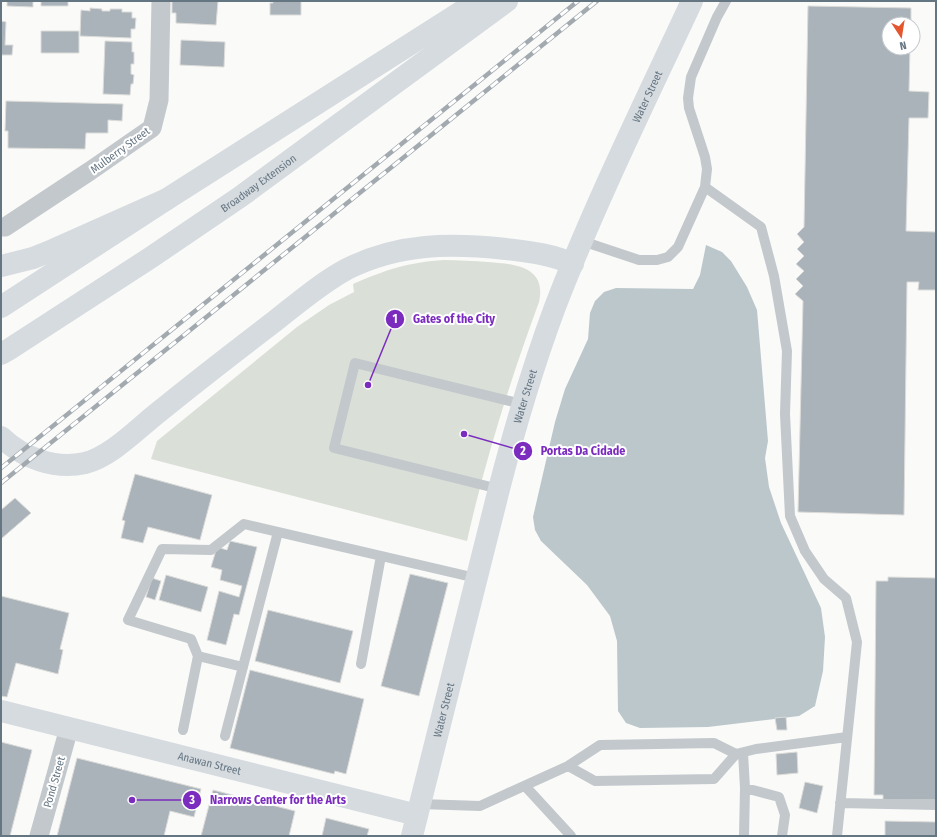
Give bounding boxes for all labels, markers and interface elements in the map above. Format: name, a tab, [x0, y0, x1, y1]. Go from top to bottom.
north arrow	[881, 16, 921, 56]
text: N	[898, 38, 908, 52]
street label: Water Street	[630, 68, 666, 125]
street label: Mulberry Street	[88, 124, 153, 176]
street label: Broadway Extension	[218, 152, 299, 215]
callout: Gates of the City	[385, 307, 503, 331]
text: 1	[392, 312, 398, 326]
text: Gates of the City	[413, 312, 495, 326]
street label: Water Street	[511, 367, 540, 425]
callout: Portas Da Cidade	[513, 439, 634, 463]
text: 2	[519, 444, 526, 458]
text: Portas Da Cidade	[541, 444, 625, 458]
street label: Water Street	[431, 681, 457, 739]
street label: Anawan Street	[176, 749, 243, 778]
street label: Pond Street	[41, 755, 68, 809]
callout: Narrows Center for the Arts	[182, 788, 354, 812]
text: 3	[188, 793, 195, 807]
text: Narrows Center for the Arts	[210, 793, 347, 807]

